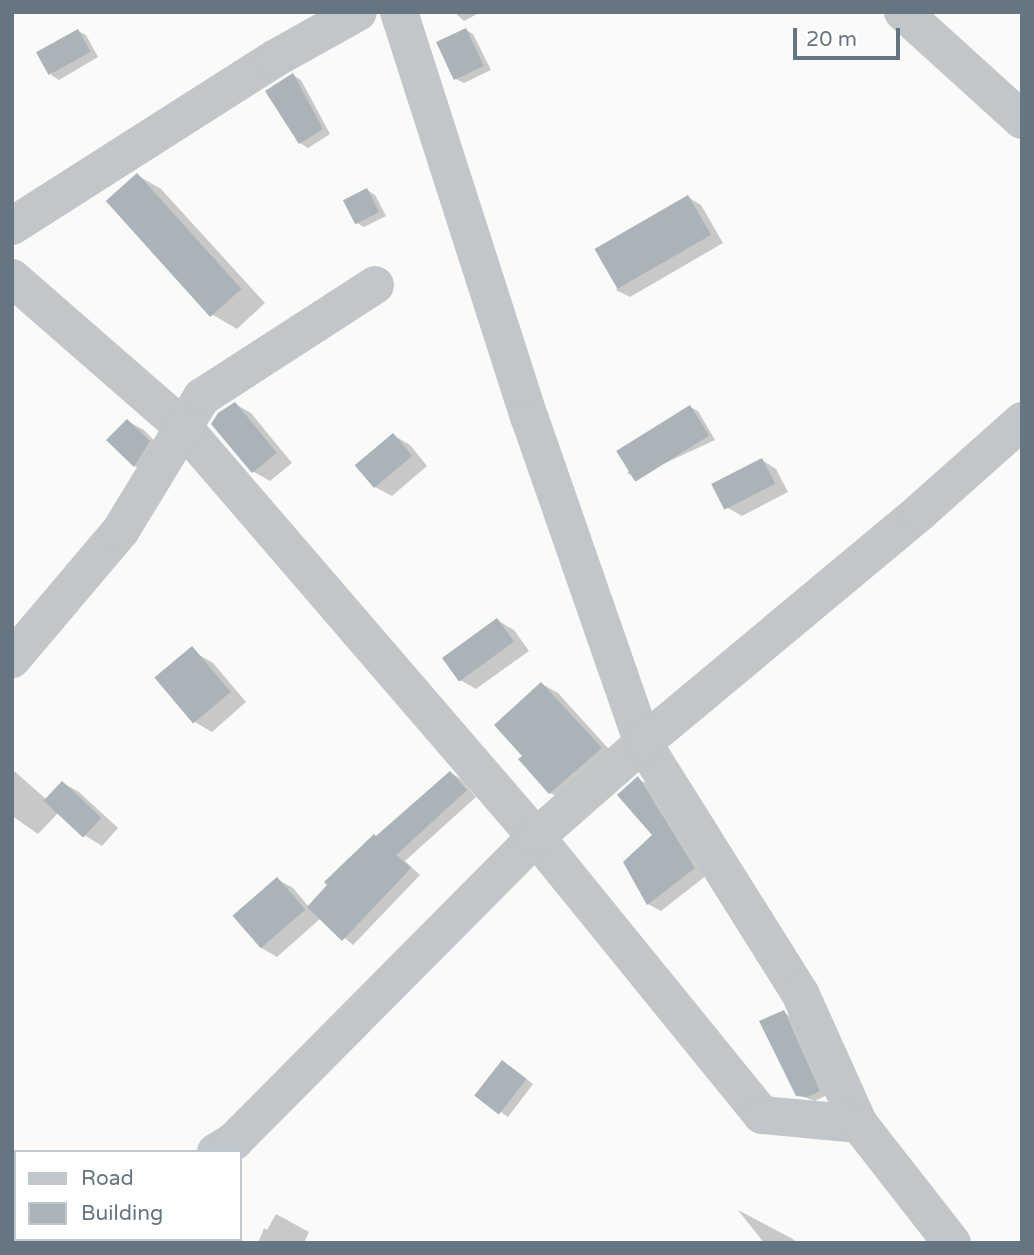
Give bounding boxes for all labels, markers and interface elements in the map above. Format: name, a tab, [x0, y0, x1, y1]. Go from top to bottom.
scale bar	[796, 14, 903, 58]
text: 20 m	[806, 27, 857, 52]
legend	[14, 1150, 242, 1241]
text: Road	[81, 1166, 134, 1191]
text: Building	[81, 1201, 163, 1226]

